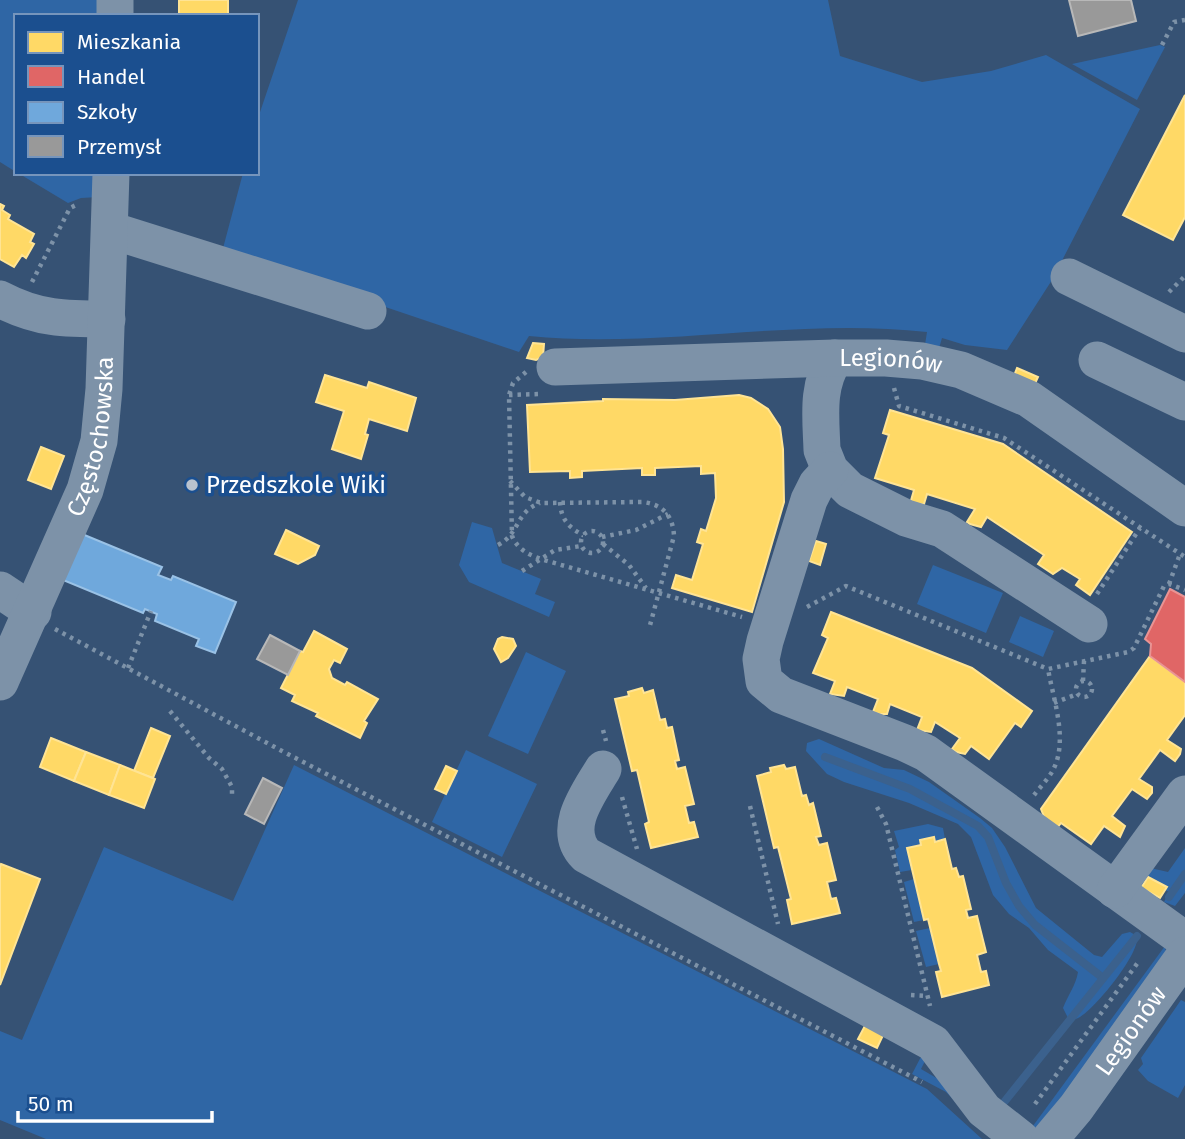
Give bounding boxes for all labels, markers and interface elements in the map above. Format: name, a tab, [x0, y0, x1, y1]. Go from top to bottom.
legend	[14, 14, 259, 175]
text: Mieszkania	[77, 29, 181, 55]
text: Handel	[77, 64, 145, 90]
text: Szkoły	[77, 99, 138, 125]
text: Przemysł	[77, 134, 162, 160]
street label: Legionów	[839, 344, 945, 379]
street label: Częstochowska	[61, 356, 119, 521]
place label: Przedszkole Wiki	[206, 471, 386, 499]
marker: Przedszkole Wiki	[184, 477, 200, 493]
street label: Legionów	[1090, 981, 1172, 1081]
scale bar	[18, 1080, 212, 1124]
text: 50 m	[28, 1091, 74, 1117]

